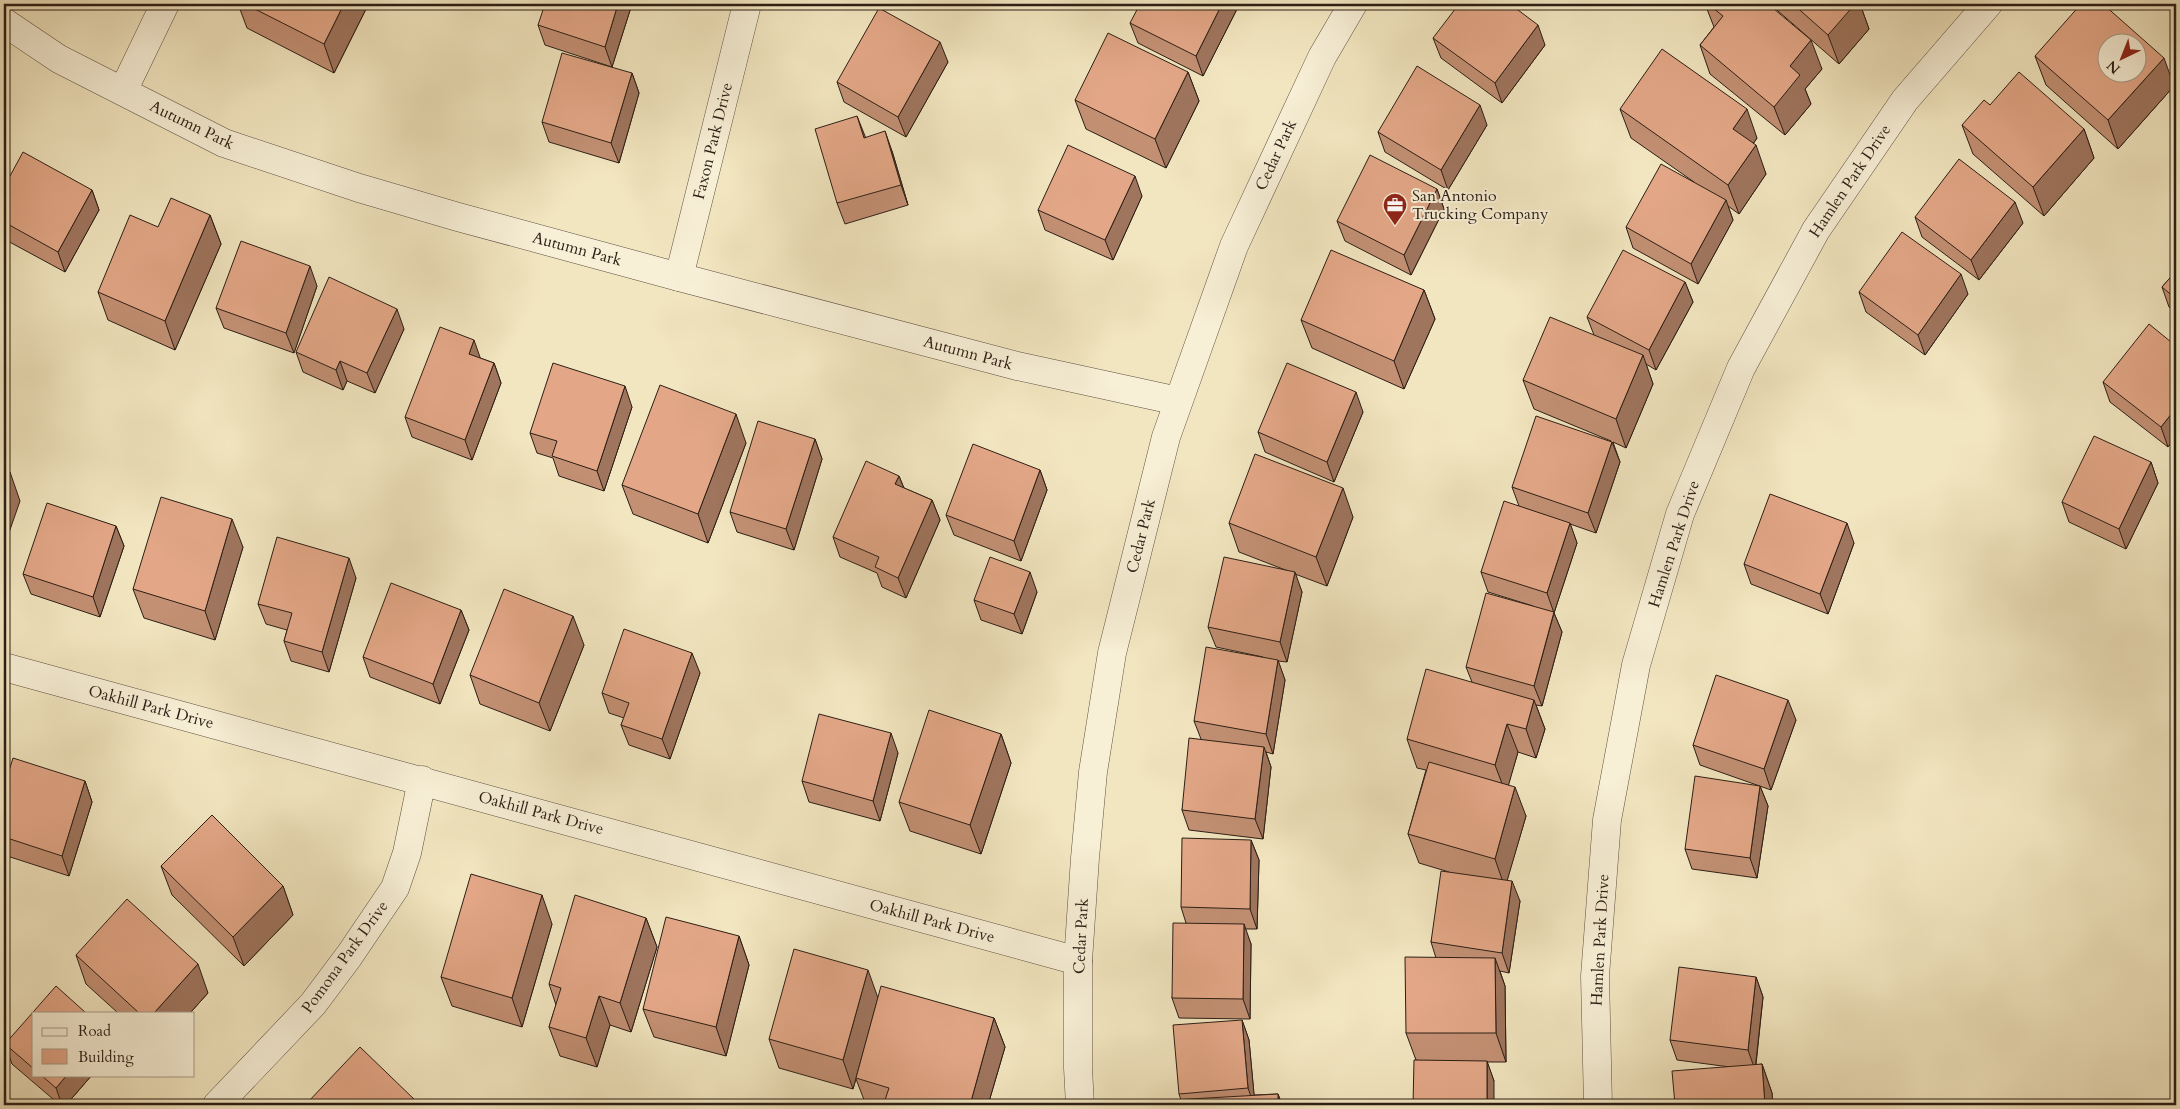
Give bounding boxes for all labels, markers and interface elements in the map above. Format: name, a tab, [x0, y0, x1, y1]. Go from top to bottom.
north arrow	[2098, 32, 2148, 82]
text: N	[2103, 56, 2124, 78]
street label: Faxon Park Drive	[688, 80, 738, 202]
street label: Autumn Park	[146, 95, 238, 155]
street label: Cedar Park	[1250, 116, 1302, 194]
street label: Hamlen Park Drive	[1804, 120, 1896, 242]
place label: San Antonio Trucking Company	[1412, 185, 1549, 225]
office icon: San Antonio Trucking Company	[1382, 192, 1408, 226]
street label: Autumn Park	[530, 227, 625, 272]
street label: Autumn Park	[921, 331, 1016, 376]
street label: Hamlen Park Drive	[1643, 478, 1705, 610]
street label: Cedar Park	[1121, 496, 1161, 575]
street label: Oakhill Park Drive	[86, 680, 216, 734]
street label: Oakhill Park Drive	[476, 786, 606, 840]
street label: Hamlen Park Drive	[1586, 873, 1614, 1007]
street label: Oakhill Park Drive	[867, 894, 997, 948]
street label: Pomona Park Drive	[297, 896, 393, 1018]
street label: Cedar Park	[1068, 897, 1094, 974]
legend	[32, 1012, 195, 1076]
text: Road	[78, 1021, 111, 1041]
text: Building	[78, 1047, 134, 1067]

